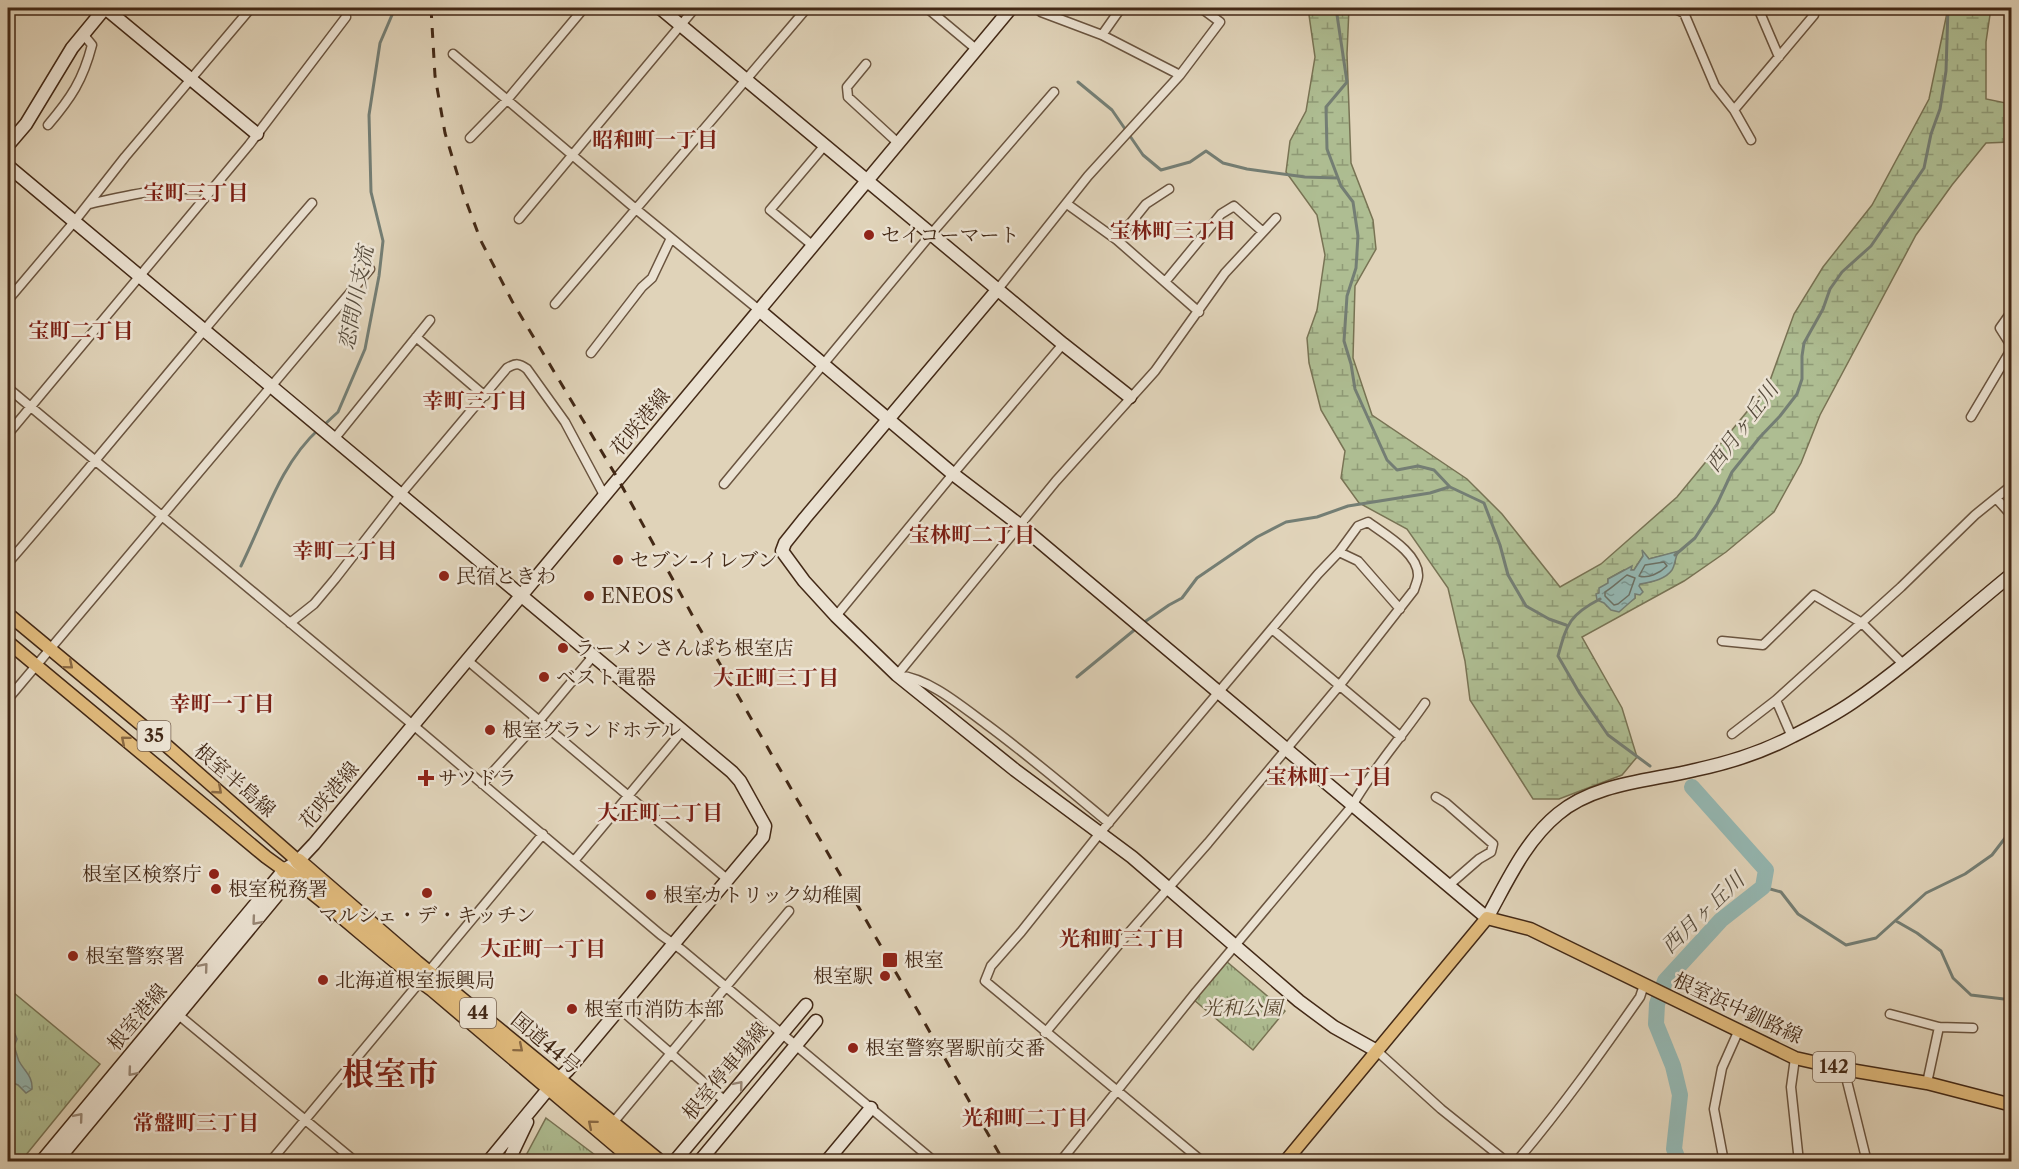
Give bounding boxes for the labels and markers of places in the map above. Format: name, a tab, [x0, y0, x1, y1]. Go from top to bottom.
place label: セイコーマート	[881, 223, 1020, 247]
marker: セイコーマート	[862, 228, 876, 242]
place label: セブン-イレブン	[630, 548, 778, 572]
marker: セブン-イレブン	[611, 553, 625, 567]
place label: 民宿ときわ	[456, 564, 556, 588]
marker: 民宿ときわ	[437, 569, 451, 583]
place label: ENEOS	[601, 584, 674, 608]
marker: ENEOS	[582, 589, 596, 603]
place label: ラーメンさんぱち根室店	[575, 636, 794, 660]
marker: ラーメンさんぱち根室店	[556, 641, 570, 655]
place label: ベスト電器	[556, 665, 656, 689]
marker: ベスト電器	[537, 670, 551, 684]
place label: 根室グランドホテル	[502, 718, 681, 742]
marker: 根室グランドホテル	[483, 723, 497, 737]
place label: サツドラ	[438, 766, 517, 790]
marker: サツドラ	[419, 771, 433, 785]
place label: 根室区検察庁	[82, 862, 202, 886]
marker: 根室区検察庁	[207, 867, 221, 881]
place label: 根室税務署	[228, 877, 328, 901]
marker: 根室税務署	[209, 882, 223, 896]
place label: 根室カトリック幼稚園	[663, 883, 862, 907]
marker: マルシェ・デ・キッチン	[420, 886, 434, 900]
marker: 根室カトリック幼稚園	[644, 888, 658, 902]
place label: マルシェ・デ・キッチン	[318, 903, 536, 927]
place label: 根室警察署	[85, 944, 185, 968]
place label: 根室	[904, 948, 944, 972]
marker: 根室警察署	[66, 949, 80, 963]
marker: 根室	[881, 951, 899, 969]
place label: 根室駅	[813, 964, 873, 988]
place label: 北海道根室振興局	[335, 968, 495, 992]
marker: 根室駅	[878, 969, 892, 983]
marker: 北海道根室振興局	[316, 973, 330, 987]
place label: 根室市消防本部	[584, 997, 724, 1021]
marker: 根室市消防本部	[565, 1002, 579, 1016]
place label: 根室警察署駅前交番	[865, 1036, 1045, 1060]
marker: 根室警察署駅前交番	[846, 1041, 860, 1055]

